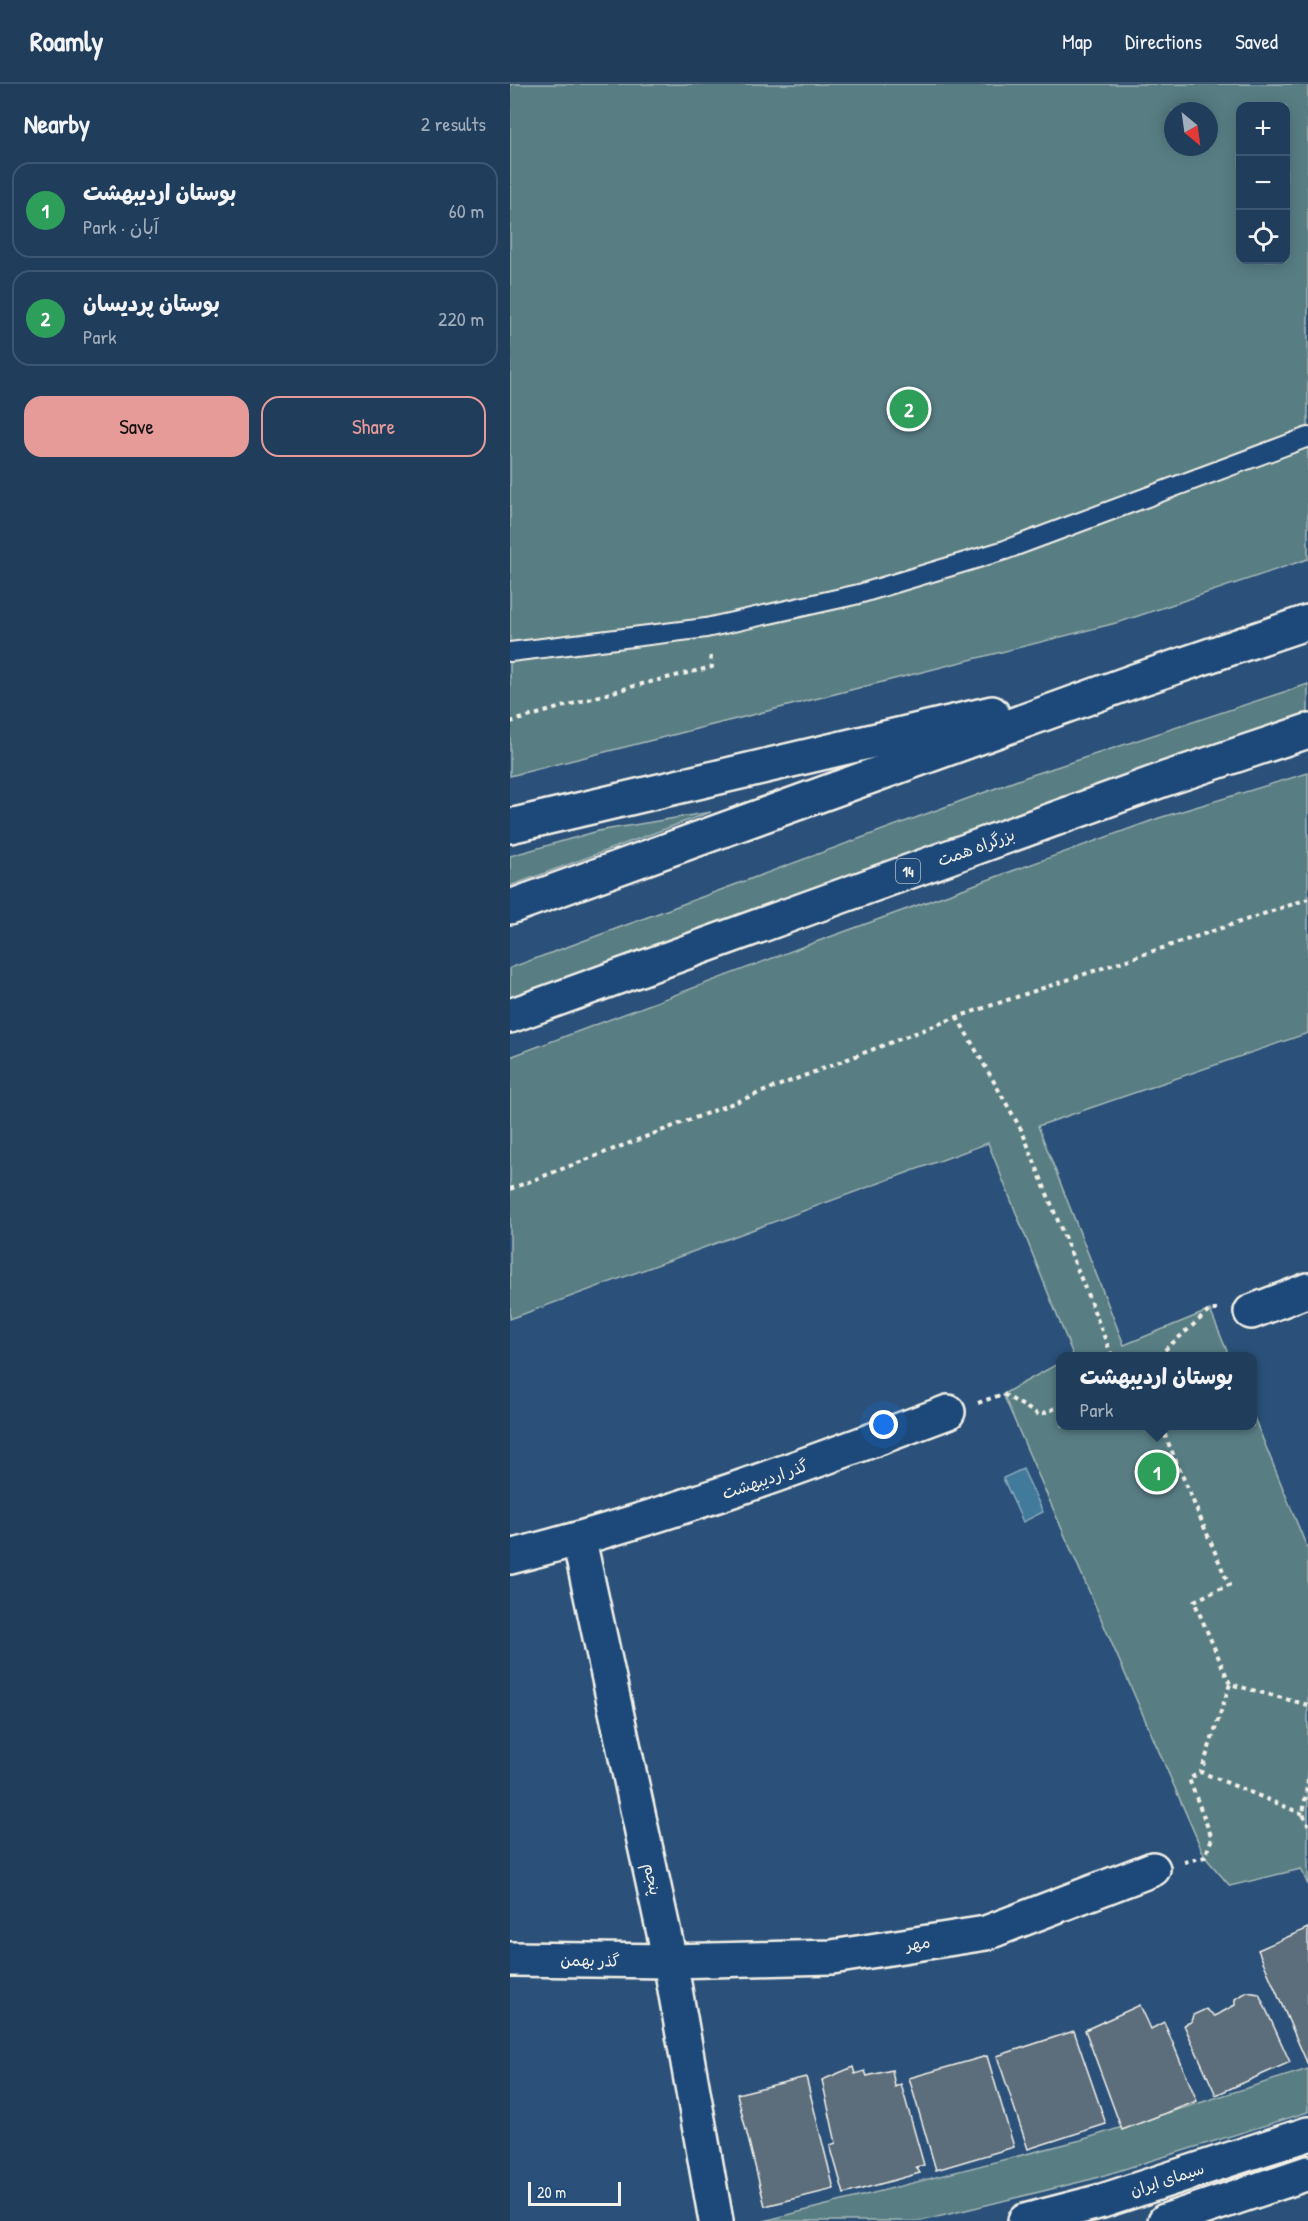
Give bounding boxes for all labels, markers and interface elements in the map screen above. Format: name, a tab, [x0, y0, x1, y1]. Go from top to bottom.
text: Roamly	[30, 22, 103, 60]
text: Map	[1062, 27, 1092, 56]
text: Directions	[1125, 27, 1202, 56]
text: Saved	[1235, 27, 1278, 56]
north arrow	[1164, 102, 1218, 156]
map controls	[1236, 102, 1290, 264]
button: +	[1236, 102, 1290, 156]
text: Nearby	[24, 106, 90, 141]
text: 2 results	[421, 110, 486, 137]
button: −	[1236, 156, 1290, 210]
text: بوستان اردیبهشت	[83, 177, 236, 207]
text: 1	[42, 197, 49, 224]
text: 60 m	[449, 197, 484, 224]
button: locate	[1236, 210, 1290, 264]
text: Park · آبان	[83, 213, 159, 240]
text: بوستان پردیسان	[83, 288, 220, 318]
text: 2	[41, 305, 50, 332]
text: 220 m	[438, 305, 484, 332]
text: Park	[83, 323, 116, 350]
pin: 2	[890, 386, 928, 432]
button: Save	[24, 396, 249, 457]
button: Share	[261, 396, 486, 457]
street label: بزرگراه همت	[935, 823, 1017, 871]
road number: 14	[896, 859, 920, 883]
popup	[1056, 1352, 1257, 1430]
text: بوستان اردیبهشت	[1080, 1361, 1233, 1391]
text: Park	[1080, 1396, 1113, 1423]
your location	[869, 1410, 898, 1439]
pin: 1	[1138, 1450, 1176, 1494]
street label: گذر اردیبهشت	[719, 1454, 811, 1504]
street label: پنجم	[637, 1861, 667, 1897]
street label: مهر	[902, 1930, 932, 1956]
street label: گذر بهمن	[560, 1948, 620, 1972]
street label: سیمای ایران	[1127, 2157, 1207, 2201]
scale bar	[528, 2179, 621, 2206]
text: 20 m	[537, 2181, 566, 2203]

